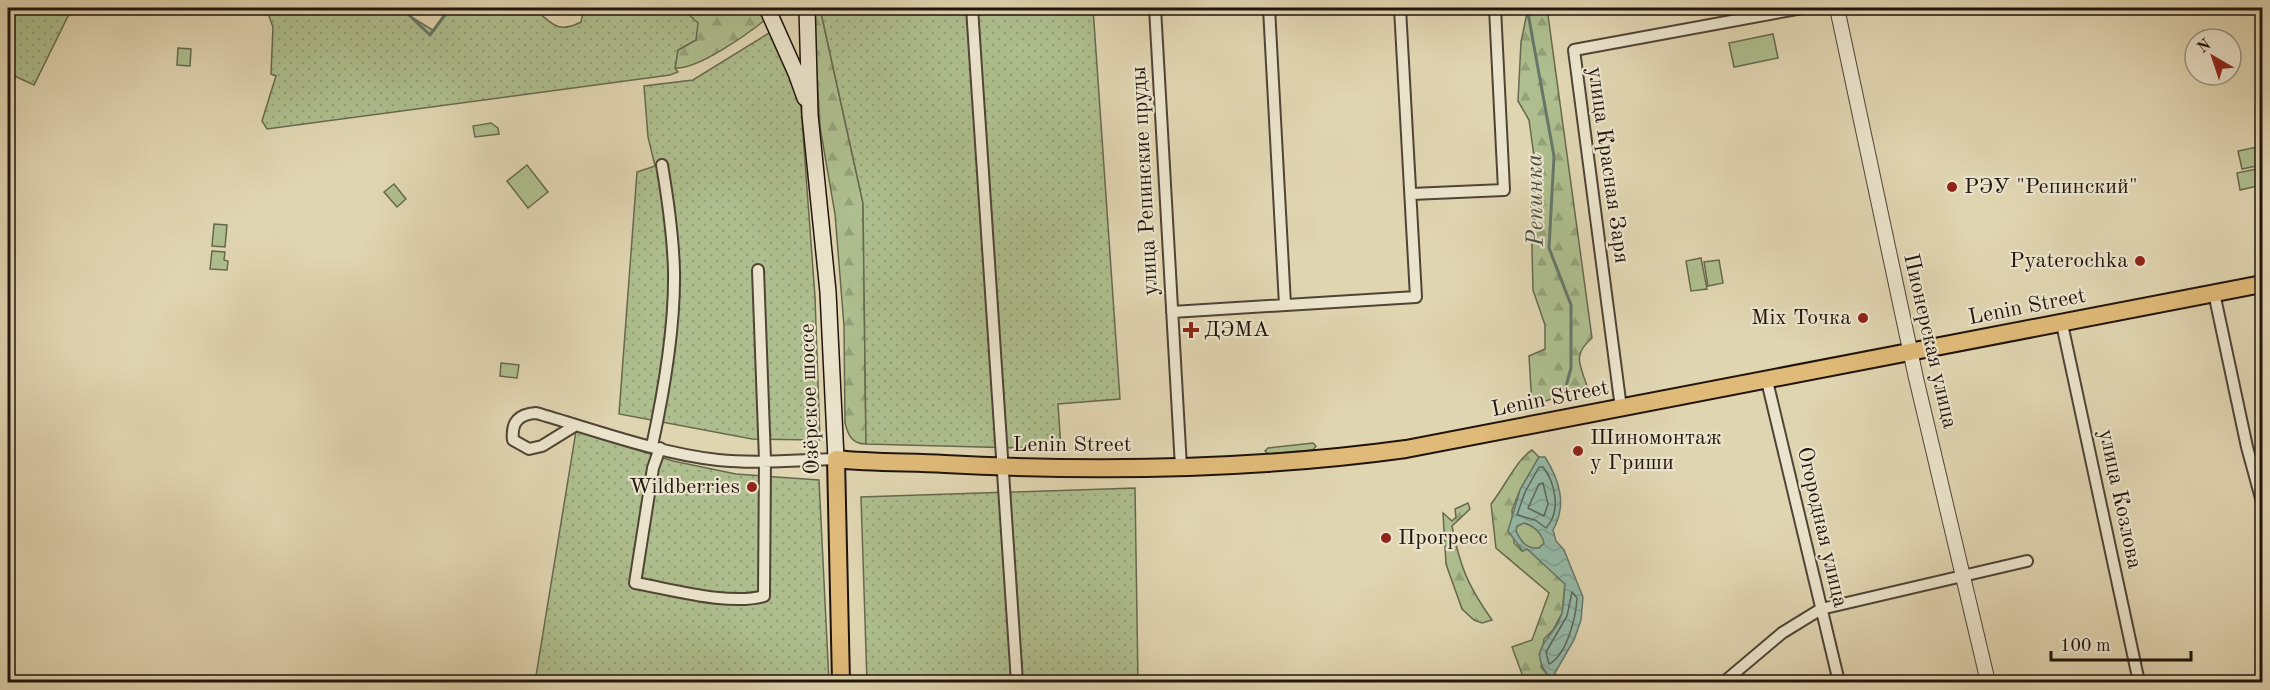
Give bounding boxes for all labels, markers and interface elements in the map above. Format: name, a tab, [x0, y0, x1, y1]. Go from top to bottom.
north arrow	[2183, 27, 2243, 87]
text: N	[2195, 36, 2215, 57]
street label: улица Красная Заря	[1583, 65, 1633, 265]
street label: улица Репинские пруды	[1128, 66, 1162, 296]
water label: Репинка	[1523, 153, 1549, 248]
place label: РЭУ "Репинский"	[1964, 176, 2138, 198]
marker: РЭУ "Репинский"	[1945, 180, 1959, 194]
place label: Pyaterochka	[2010, 250, 2128, 272]
street label: Пионерская улица	[1899, 251, 1961, 431]
marker: Pyaterochka	[2133, 254, 2147, 268]
street label: Lenin Street	[1966, 285, 2088, 329]
place label: Mix Точка	[1751, 307, 1851, 329]
marker: Mix Точка	[1856, 311, 1870, 325]
place label: ДЭМА	[1204, 319, 1270, 341]
marker: ДЭМА	[1182, 321, 1200, 339]
street label: Озёрское шоссе	[796, 323, 824, 475]
street label: Lenin Street	[1489, 377, 1611, 421]
place label: Шиномонтаж у Гриши	[1590, 427, 1722, 474]
street label: улица Козлова	[2094, 427, 2146, 571]
street label: Lenin Street	[1012, 434, 1132, 456]
marker: Шиномонтаж у Гриши	[1571, 444, 1585, 458]
street label: Огородная улица	[1793, 445, 1851, 610]
place label: Wildberries	[629, 476, 740, 498]
marker: Wildberries	[745, 480, 759, 494]
place label: Прогресс	[1398, 527, 1488, 549]
marker: Прогресс	[1379, 531, 1393, 545]
scale bar	[2051, 624, 2190, 662]
text: 100 m	[2060, 637, 2111, 655]

